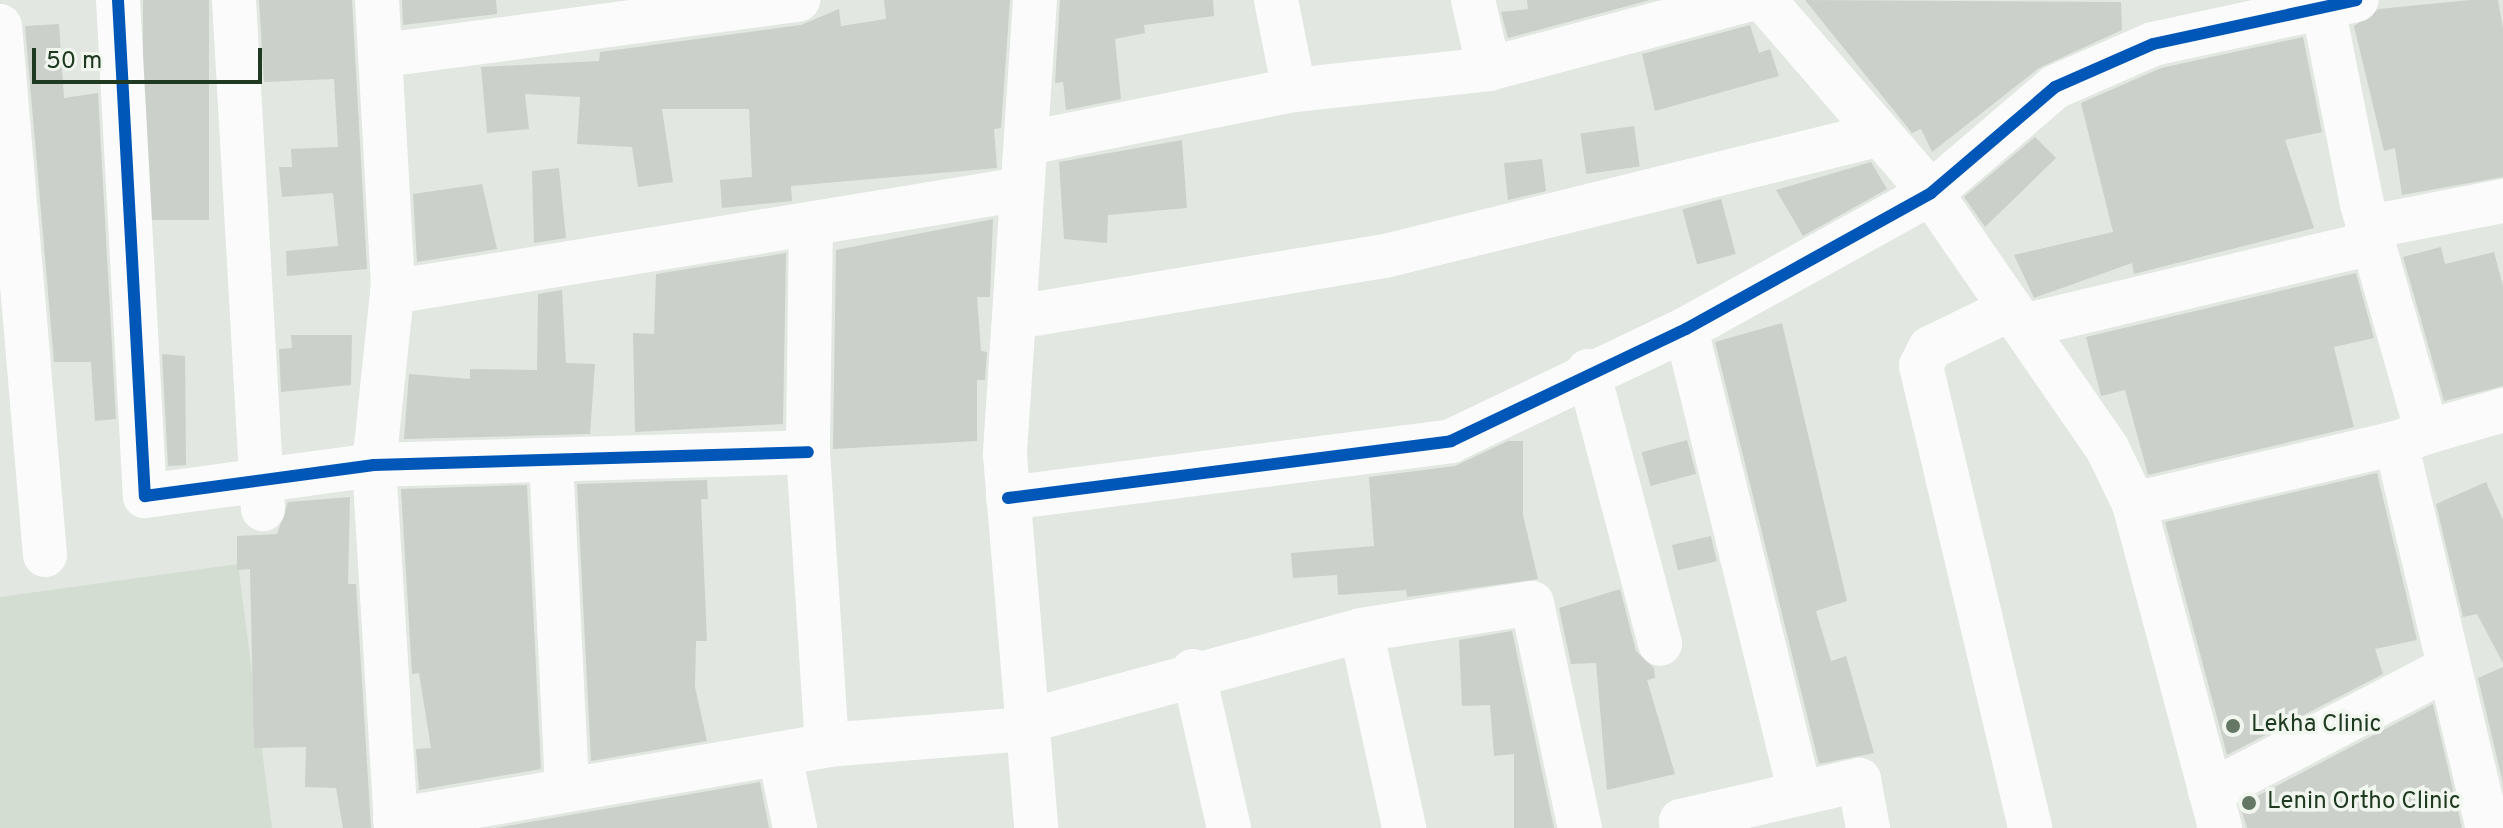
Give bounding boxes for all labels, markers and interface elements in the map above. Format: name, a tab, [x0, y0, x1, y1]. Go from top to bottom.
scale bar	[36, 32, 266, 82]
text: 50 m	[46, 47, 102, 77]
place label: Lekha Clinic	[2251, 712, 2381, 740]
marker: Lekha Clinic	[2222, 715, 2244, 737]
place label: Lenin Ortho Clinic	[2267, 789, 2461, 817]
marker: Lenin Ortho Clinic	[2238, 792, 2260, 814]

